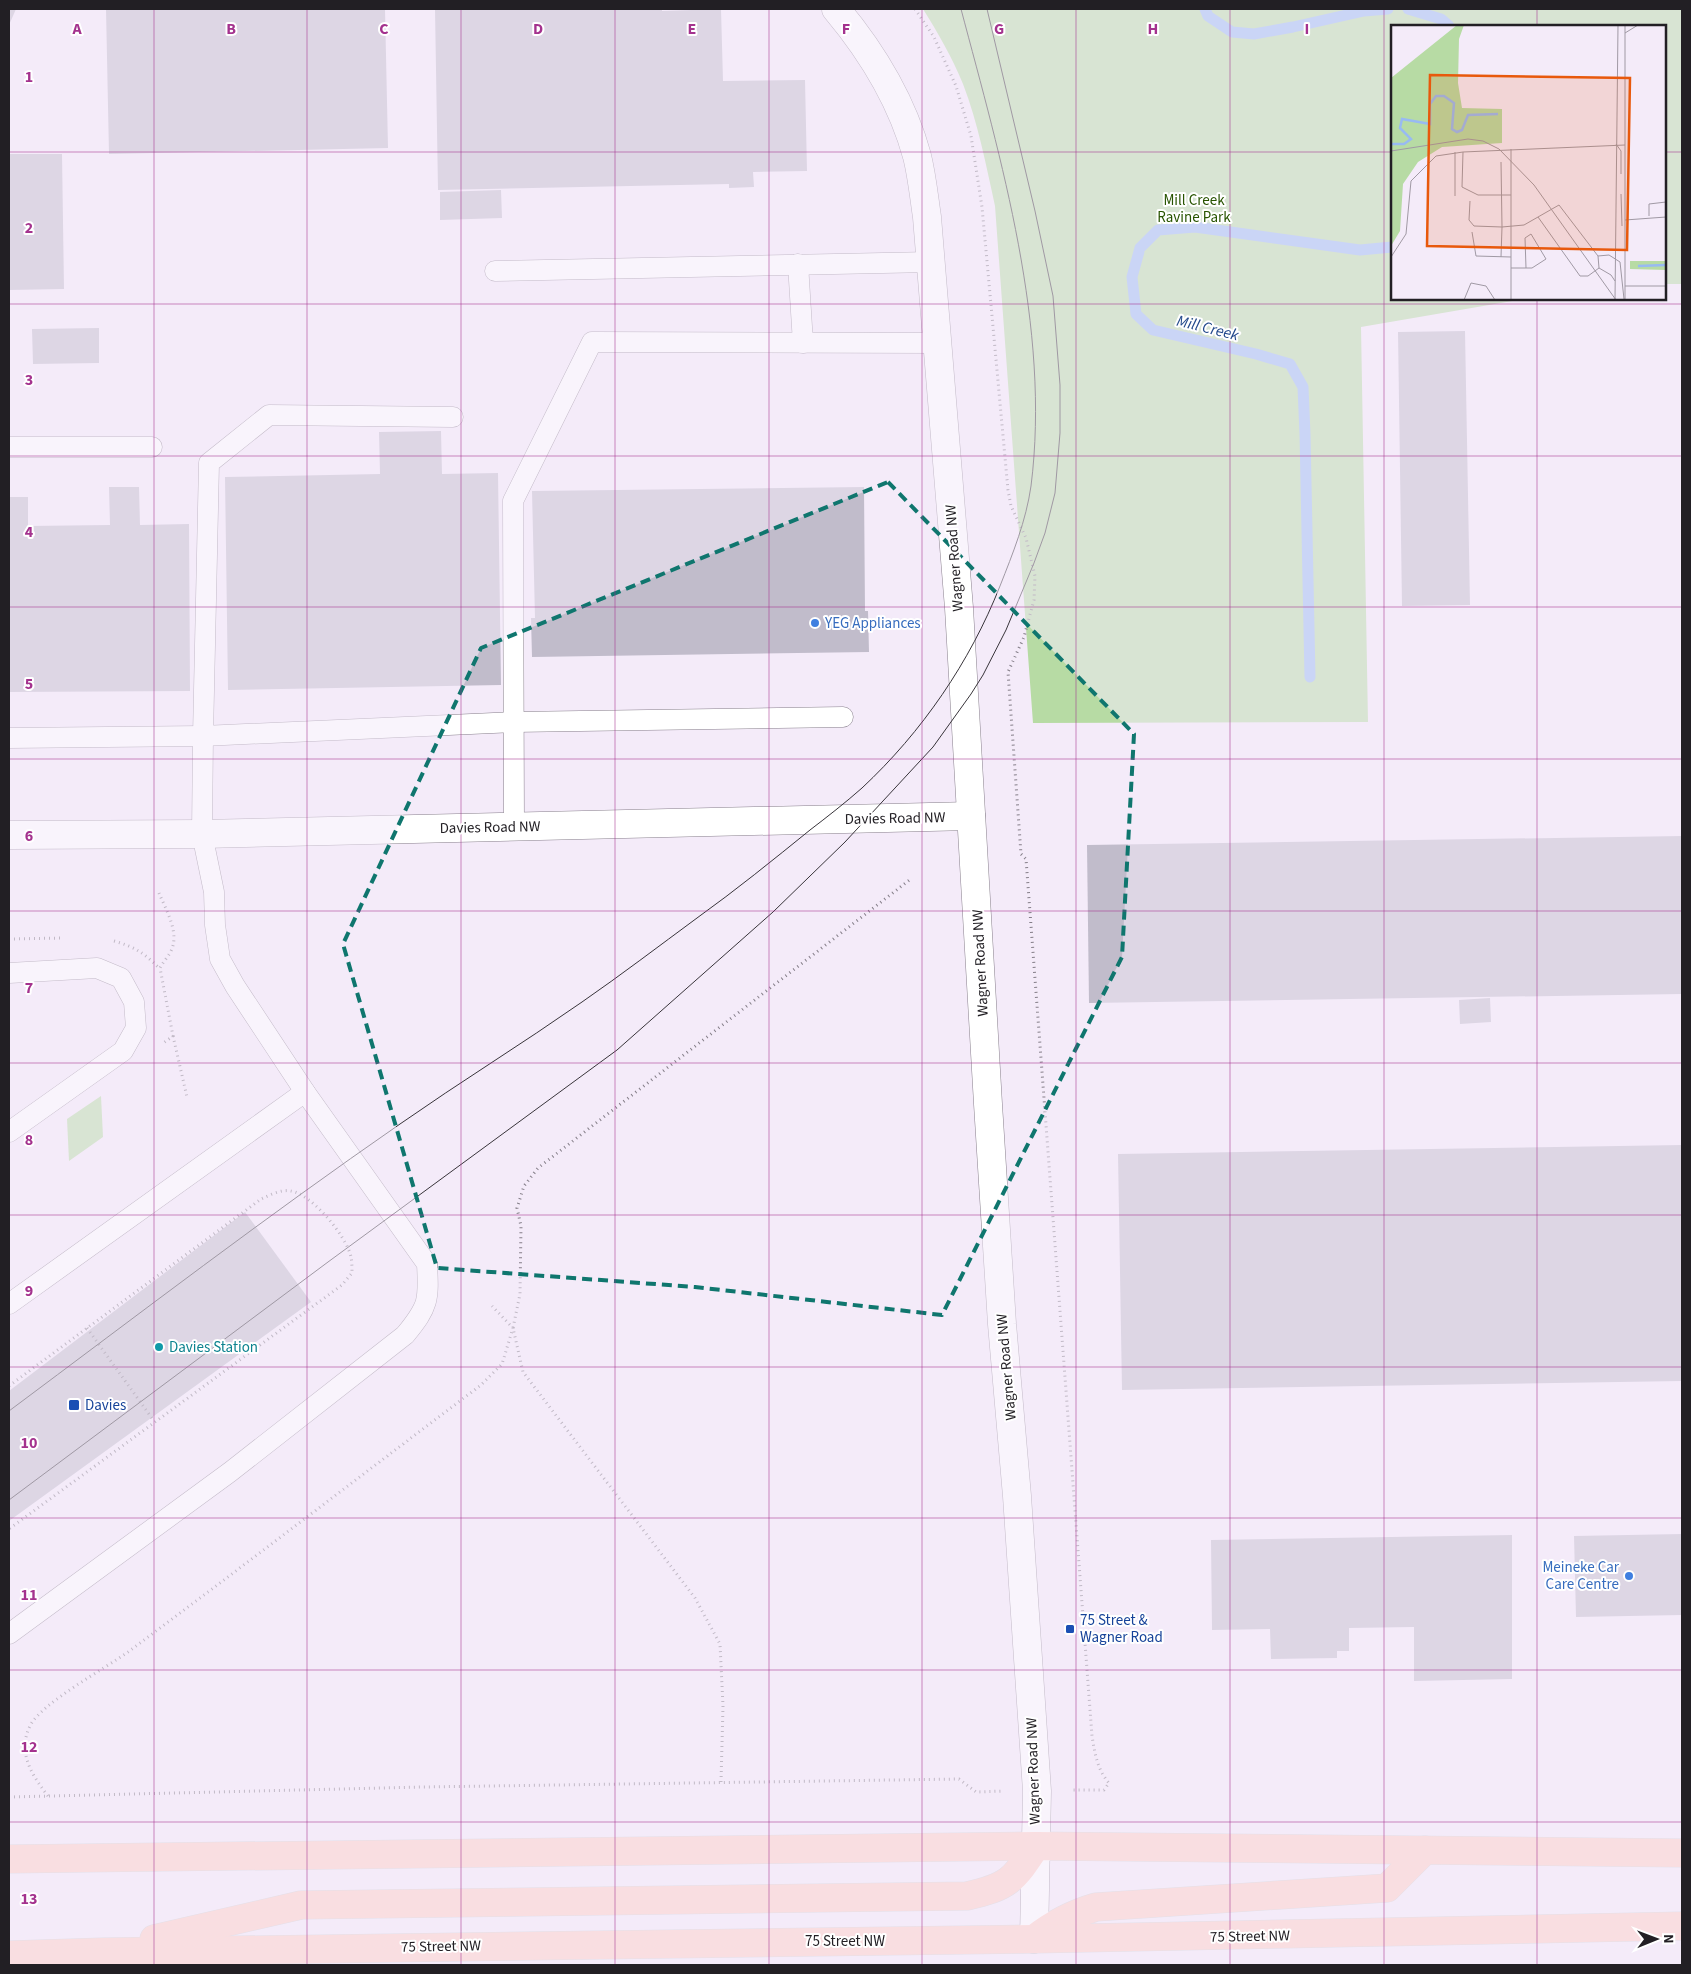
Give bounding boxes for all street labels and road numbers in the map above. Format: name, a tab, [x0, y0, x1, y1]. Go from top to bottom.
street label: Wagner Road NW	[940, 504, 969, 612]
street label: Davies Road NW	[844, 807, 946, 830]
street label: Davies Road NW	[439, 816, 541, 839]
street label: Wagner Road NW	[967, 909, 994, 1017]
street label: Wagner Road NW	[991, 1312, 1022, 1421]
street label: Wagner Road NW	[1021, 1717, 1046, 1825]
street label: 75 Street NW	[1210, 1925, 1290, 1948]
street label: 75 Street NW	[805, 1931, 885, 1952]
street label: 75 Street NW	[401, 1935, 481, 1958]

